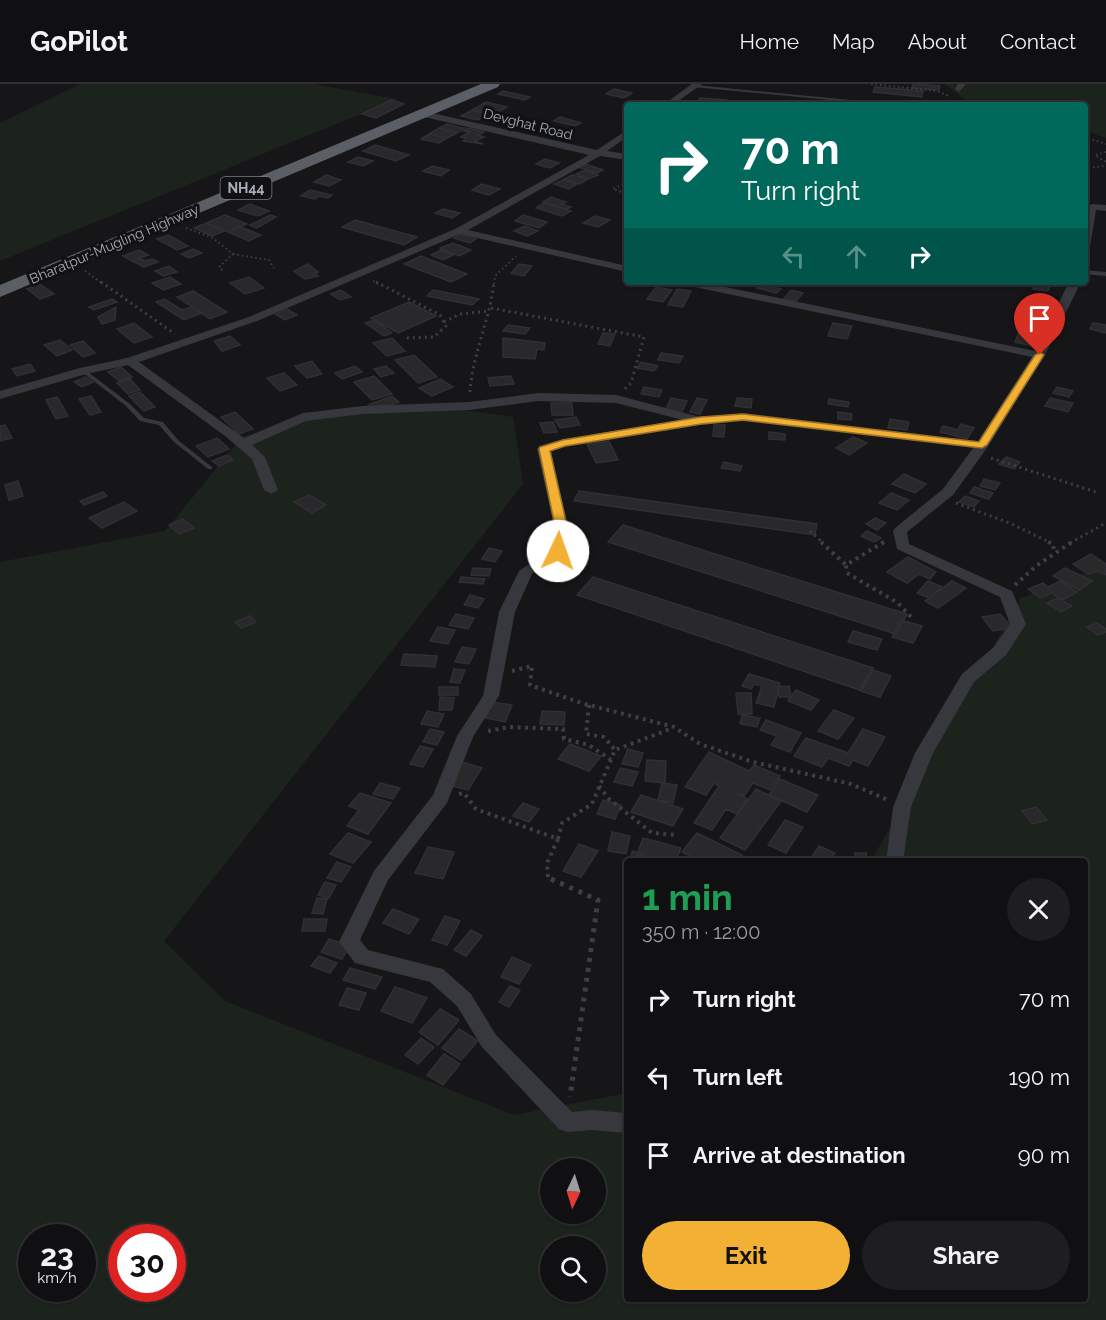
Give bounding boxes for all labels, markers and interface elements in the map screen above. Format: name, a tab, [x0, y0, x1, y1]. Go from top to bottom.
text: GoPilot	[30, 25, 128, 58]
text: Home	[740, 29, 799, 54]
text: Map	[832, 29, 875, 54]
text: About	[908, 29, 967, 54]
text: Contact	[1000, 29, 1076, 54]
street label: Devghat Road	[482, 105, 574, 143]
text: 70 m	[741, 125, 840, 174]
icon: right	[642, 126, 720, 204]
text: Turn right	[741, 175, 860, 206]
road number: NH44	[220, 177, 272, 199]
street label: Bharatpur-Mugling Highway	[27, 201, 201, 287]
icon: left	[777, 240, 810, 273]
icon: ahead	[840, 240, 873, 273]
icon: right	[903, 240, 936, 273]
pin	[1014, 293, 1065, 355]
icon: arrive	[1023, 302, 1056, 335]
position arrow	[526, 519, 590, 583]
text: 1 min	[642, 876, 733, 918]
button: close	[1007, 878, 1070, 941]
text: 350 m · 12:00	[642, 920, 761, 944]
icon: right	[642, 983, 675, 1016]
text: Turn right	[693, 986, 796, 1012]
text: 70 m	[1019, 986, 1070, 1012]
icon: left	[642, 1061, 675, 1094]
text: Turn left	[693, 1064, 783, 1090]
text: 190 m	[1008, 1064, 1070, 1090]
icon: arrive	[642, 1139, 675, 1172]
text: Arrive at destination	[693, 1142, 906, 1168]
text: 90 m	[1018, 1142, 1070, 1168]
north arrow	[540, 1158, 606, 1224]
map controls	[540, 1158, 606, 1302]
button: Exit	[642, 1221, 850, 1290]
button: Share	[862, 1221, 1070, 1290]
speed limit sign: 30	[108, 1224, 186, 1302]
button: search	[540, 1236, 606, 1302]
text: 23	[40, 1238, 74, 1273]
text: km/h	[37, 1269, 77, 1287]

